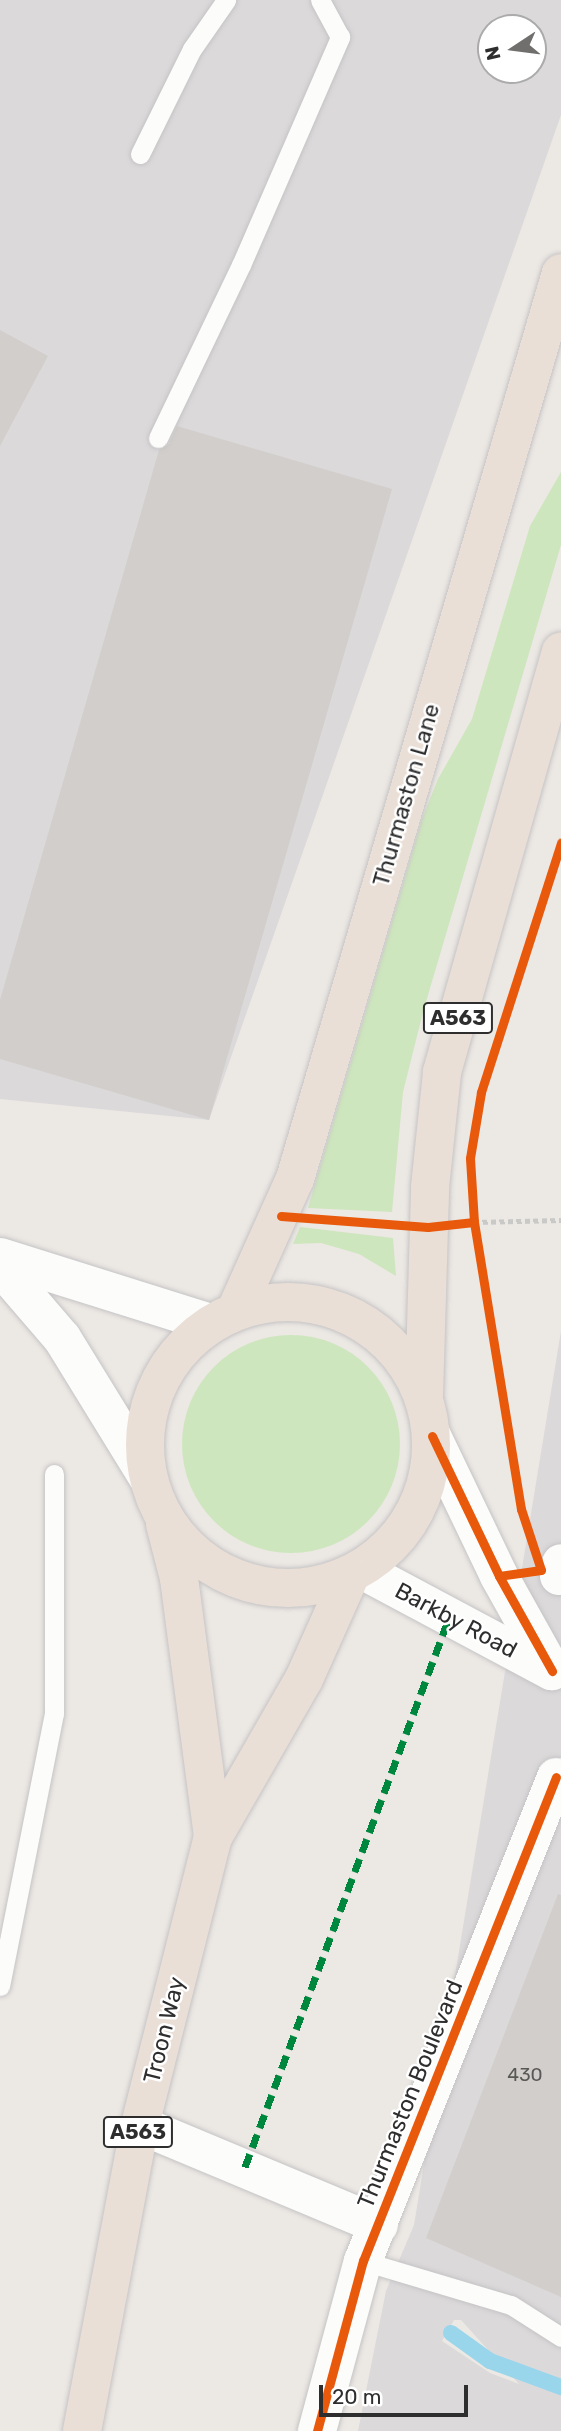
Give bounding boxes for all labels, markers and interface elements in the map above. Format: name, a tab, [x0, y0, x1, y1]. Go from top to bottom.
north arrow	[477, 14, 547, 84]
text: N	[480, 44, 506, 63]
street label: Thurmaston Lane	[367, 701, 445, 889]
road number: A563	[421, 1000, 495, 1036]
street label: Barkby Road	[390, 1576, 522, 1664]
street label: Troon Way	[137, 1974, 191, 2086]
street label: Thurmaston Boulevard	[352, 1976, 468, 2212]
house number: 430	[507, 2064, 543, 2086]
road number: A563	[101, 2114, 175, 2150]
scale bar	[323, 2372, 472, 2416]
text: 20 m	[332, 2384, 381, 2409]

